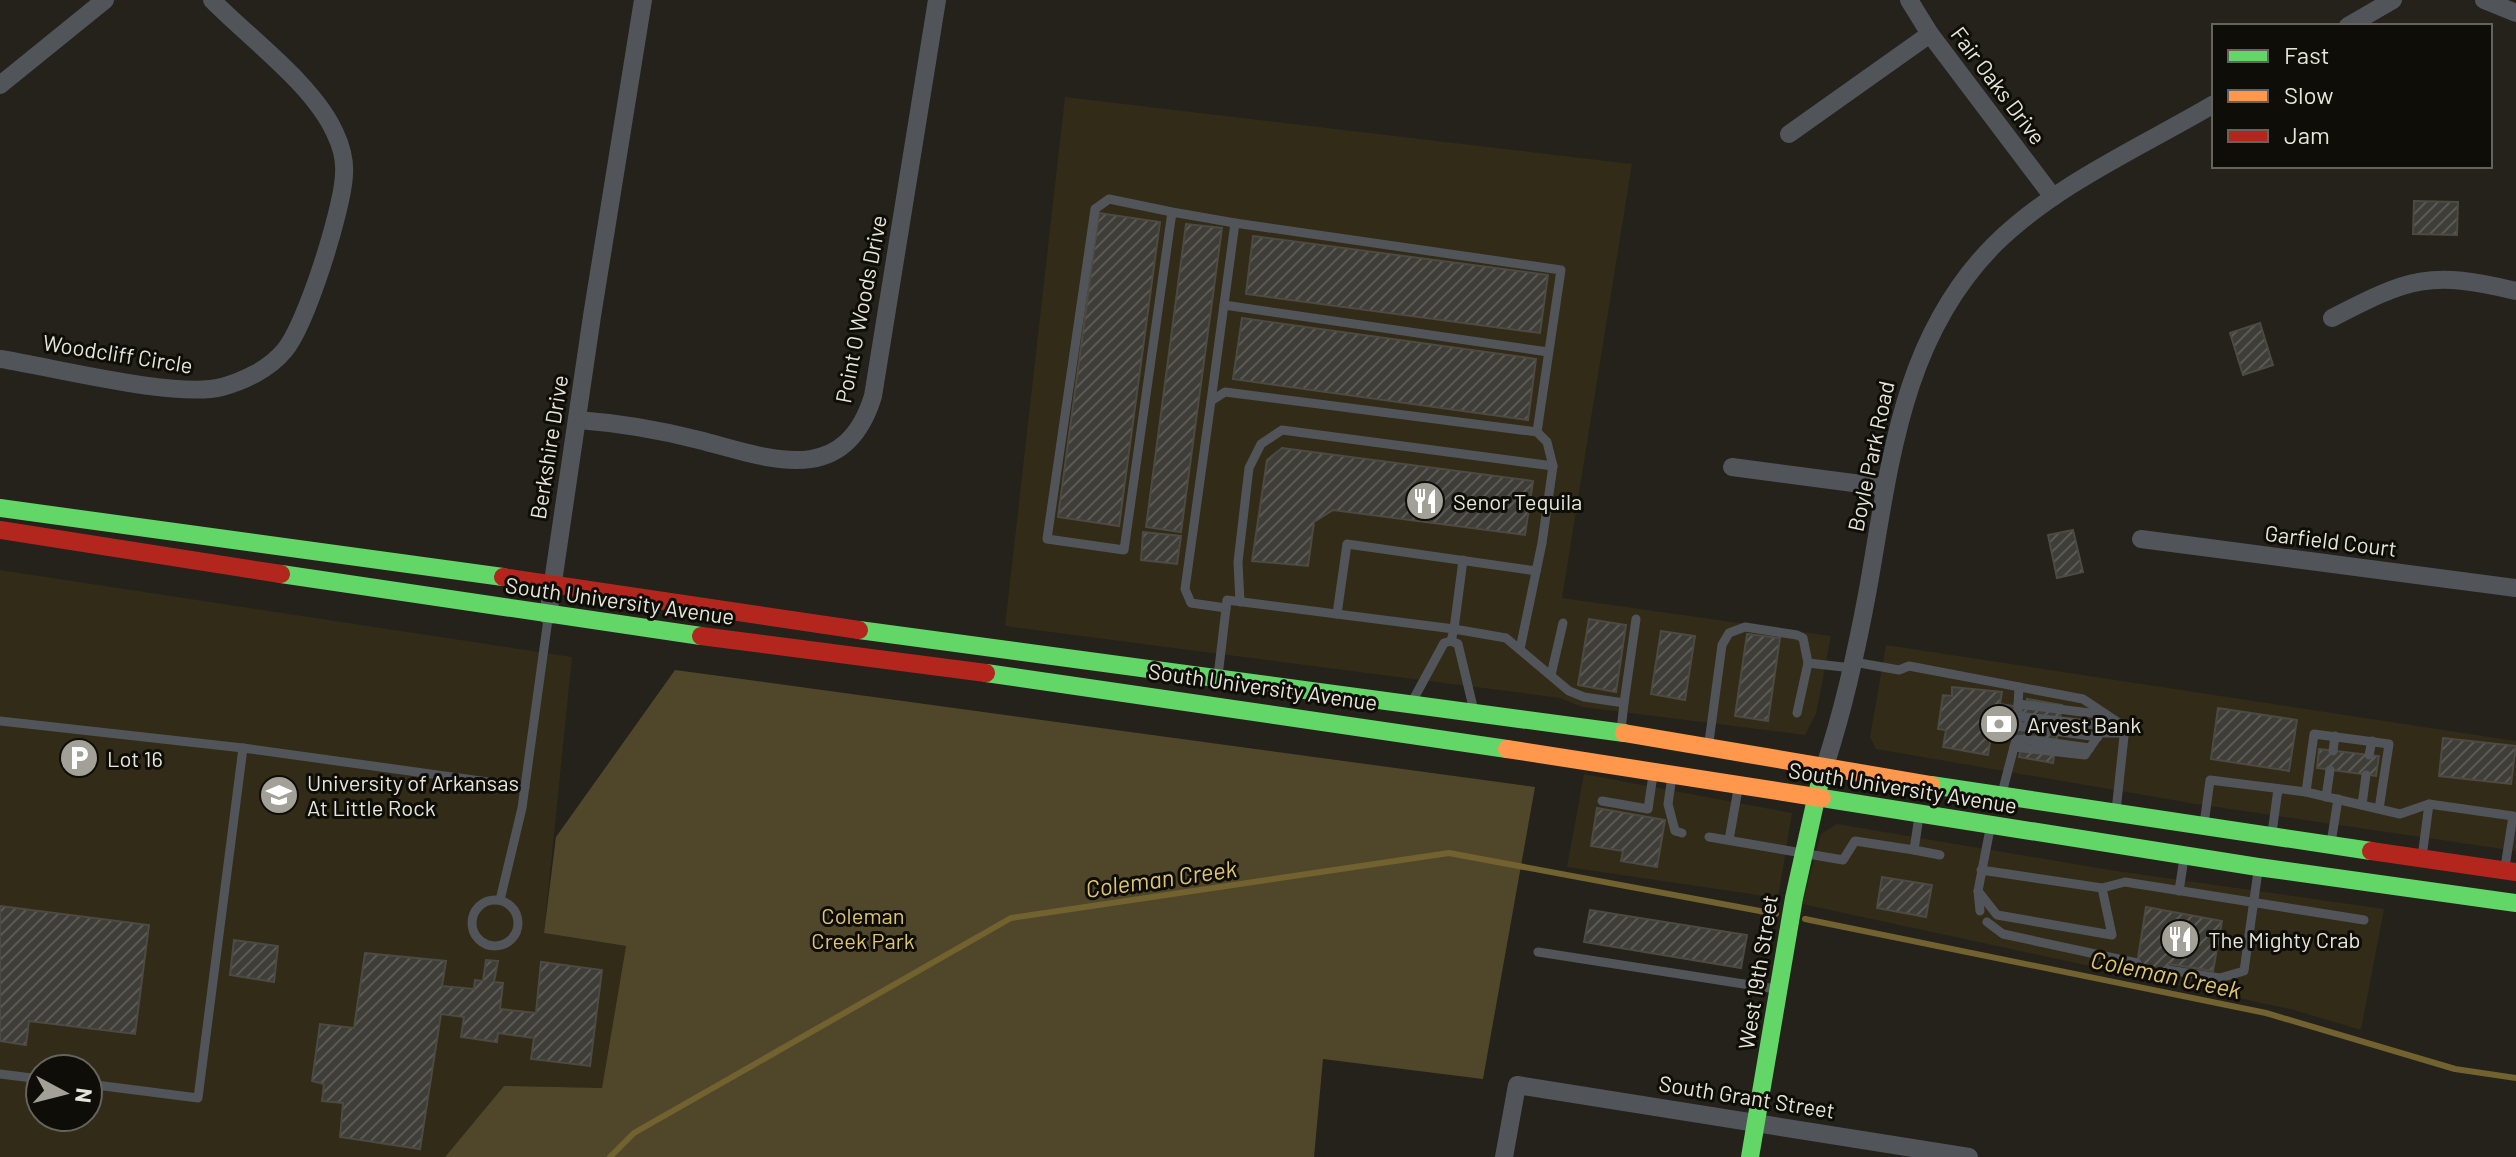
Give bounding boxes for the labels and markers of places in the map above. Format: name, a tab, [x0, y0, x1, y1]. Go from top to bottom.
restaurant icon: Senor Tequila	[1404, 480, 1446, 522]
place label: Senor Tequila	[1453, 488, 1582, 514]
bank icon: Arvest Bank	[1978, 703, 2020, 745]
place label: Arvest Bank	[2027, 711, 2141, 737]
parking icon: Lot 16	[58, 737, 100, 779]
place label: Lot 16	[107, 745, 163, 771]
place label: University of Arkansas At Little Rock	[307, 769, 519, 820]
school or university icon: University of Arkansas At Little Rock	[258, 774, 300, 816]
restaurant icon: The Mighty Crab	[2159, 918, 2201, 960]
place label: The Mighty Crab	[2208, 926, 2360, 952]

